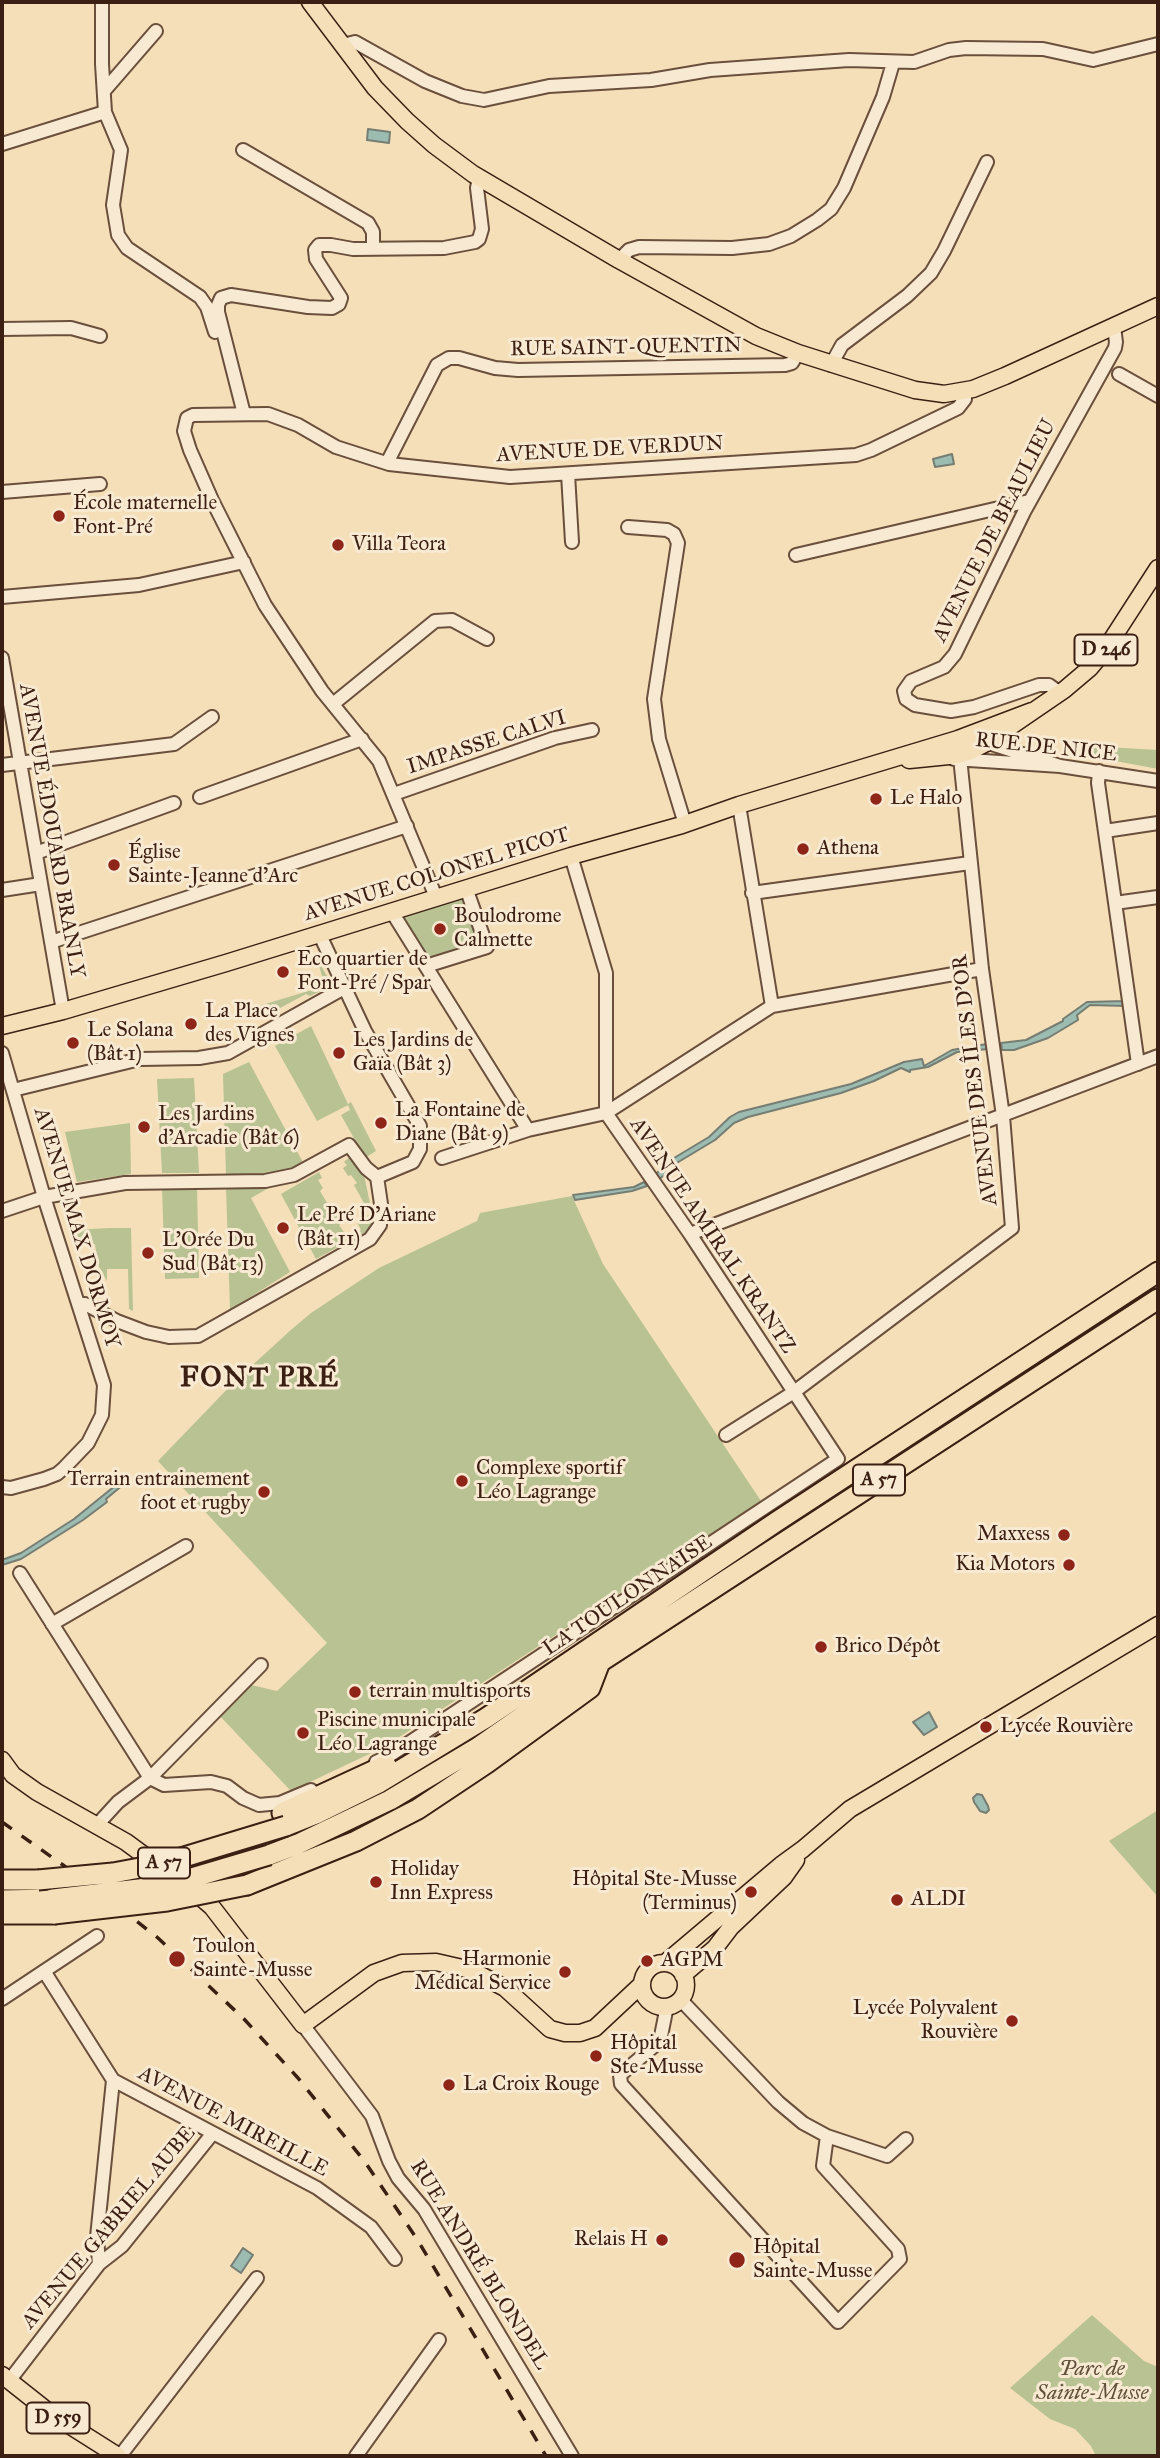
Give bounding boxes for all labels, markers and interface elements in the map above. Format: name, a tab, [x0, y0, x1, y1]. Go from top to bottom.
street label: RUE SAINT-QUENTIN	[510, 333, 742, 363]
street label: AVENUE DE BEAULIEU	[928, 415, 1062, 647]
street label: AVENUE DE VERDUN	[496, 431, 724, 469]
place label: École maternelle Font-Pré	[73, 491, 217, 541]
marker: École maternelle Font-Pré	[51, 508, 67, 524]
place label: Villa Teora	[352, 532, 446, 558]
marker: Villa Teora	[330, 537, 346, 553]
road number: D 246	[1074, 635, 1138, 666]
street label: AVENUE ÉDOUARD BRANLY	[13, 682, 89, 980]
street label: IMPASSE CALVI	[404, 705, 570, 781]
street label: RUE DE NICE	[974, 728, 1118, 768]
place label: Le Halo	[890, 786, 962, 812]
marker: Le Halo	[868, 791, 884, 807]
street label: AVENUE COLONEL PICOT	[301, 823, 573, 927]
place label: Athena	[817, 836, 879, 862]
place label: Église Sainte-Jeanne d'Arc	[128, 840, 298, 890]
marker: Athena	[795, 841, 811, 857]
marker: Église Sainte-Jeanne d'Arc	[106, 857, 122, 873]
place label: Boulodrome Calmette	[454, 904, 561, 954]
marker: Boulodrome Calmette	[432, 921, 448, 937]
place label: Eco quartier de Font-Pré / Spar	[297, 947, 431, 997]
street label: AVENUE DES ÎLES D'OR	[948, 953, 1004, 1207]
marker: Eco quartier de Font-Pré / Spar	[275, 964, 291, 980]
place label: La Place des Vignes	[205, 999, 294, 1049]
marker: La Place des Vignes	[183, 1016, 199, 1032]
place label: Le Solana (Bât 1)	[87, 1018, 173, 1068]
place label: Les Jardins de Gaïa (Bât 3)	[353, 1028, 473, 1078]
marker: Le Solana (Bât 1)	[65, 1035, 81, 1051]
marker: Les Jardins de Gaïa (Bât 3)	[331, 1045, 347, 1061]
place label: La Fontaine de Diane (Bât 9)	[395, 1098, 525, 1148]
place label: Les Jardins d'Arcadie (Bât 6)	[158, 1102, 299, 1152]
street label: AVENUE MAX DORMOY	[27, 1105, 125, 1351]
street label: AVENUE AMIRAL KRANTZ	[624, 1113, 800, 1359]
marker: La Fontaine de Diane (Bât 9)	[373, 1115, 389, 1131]
marker: Les Jardins d'Arcadie (Bât 6)	[136, 1119, 152, 1135]
place label: Le Pré D'Ariane (Bât 11)	[297, 1203, 436, 1253]
marker: Le Pré D'Ariane (Bât 11)	[275, 1220, 291, 1236]
place label: L'Orée Du Sud (Bât 13)	[162, 1228, 264, 1278]
marker: L'Orée Du Sud (Bât 13)	[140, 1245, 156, 1261]
district label: FONT PRÉ	[181, 1362, 339, 1396]
place label: Complexe sportif Léo Lagrange	[476, 1456, 623, 1506]
road number: A 57	[853, 1464, 905, 1496]
place label: Terrain entrainement foot et rugby	[67, 1467, 250, 1517]
marker: Complexe sportif Léo Lagrange	[454, 1473, 470, 1489]
marker: Terrain entrainement foot et rugby	[256, 1484, 272, 1500]
place label: Maxxess	[977, 1522, 1050, 1548]
marker: Maxxess	[1056, 1527, 1072, 1543]
street label: LA TOULONNAISE	[539, 1530, 717, 1662]
place label: Kia Motors	[955, 1552, 1055, 1578]
marker: Kia Motors	[1061, 1557, 1077, 1573]
place label: Brico Dépôt	[835, 1634, 941, 1660]
marker: Brico Dépôt	[813, 1639, 829, 1655]
place label: terrain multisports	[369, 1679, 531, 1705]
marker: terrain multisports	[347, 1684, 363, 1700]
place label: Piscine municipale Léo Lagrange	[317, 1708, 476, 1758]
place label: Lycée Rouvière	[1000, 1714, 1133, 1740]
marker: Lycée Rouvière	[978, 1719, 994, 1735]
marker: Piscine municipale Léo Lagrange	[295, 1725, 311, 1741]
road number: A 57	[138, 1848, 190, 1879]
place label: Holiday Inn Express	[390, 1857, 493, 1907]
place label: Hôpital Ste-Musse (Terminus)	[572, 1867, 737, 1917]
marker: Holiday Inn Express	[368, 1874, 384, 1890]
marker: Hôpital Ste-Musse (Terminus)	[743, 1884, 759, 1900]
place label: ALDI	[911, 1887, 966, 1913]
marker: ALDI	[889, 1892, 905, 1908]
place label: Toulon Sainte-Musse	[193, 1934, 312, 1984]
place label: Harmonie Médical Service	[414, 1947, 551, 1997]
place label: AGPM	[661, 1948, 723, 1974]
marker: Toulon Sainte-Musse	[167, 1949, 187, 1969]
marker: AGPM	[639, 1953, 655, 1969]
marker: Harmonie Médical Service	[557, 1964, 573, 1980]
place label: Lycée Polyvalent Rouvière	[853, 1996, 998, 2046]
marker: Lycée Polyvalent Rouvière	[1004, 2013, 1020, 2029]
place label: Hôpital Ste-Musse	[610, 2031, 704, 2081]
marker: Hôpital Ste-Musse	[588, 2048, 604, 2064]
street label: AVENUE MIREILLE	[134, 2061, 332, 2183]
place label: La Croix Rouge	[463, 2072, 599, 2098]
marker: La Croix Rouge	[441, 2077, 457, 2093]
street label: AVENUE GABRIEL AUBE	[17, 2122, 201, 2334]
street label: RUE ANDRÉ BLONDEL	[404, 2156, 554, 2374]
place label: Relais H	[574, 2227, 648, 2253]
marker: Relais H	[654, 2232, 670, 2248]
place label: Hôpital Sainte-Musse	[753, 2235, 872, 2285]
marker: Hôpital Sainte-Musse	[727, 2250, 747, 2270]
park label: Parc de Sainte-Musse	[1036, 2357, 1148, 2407]
road number: D 559	[27, 2402, 90, 2434]

